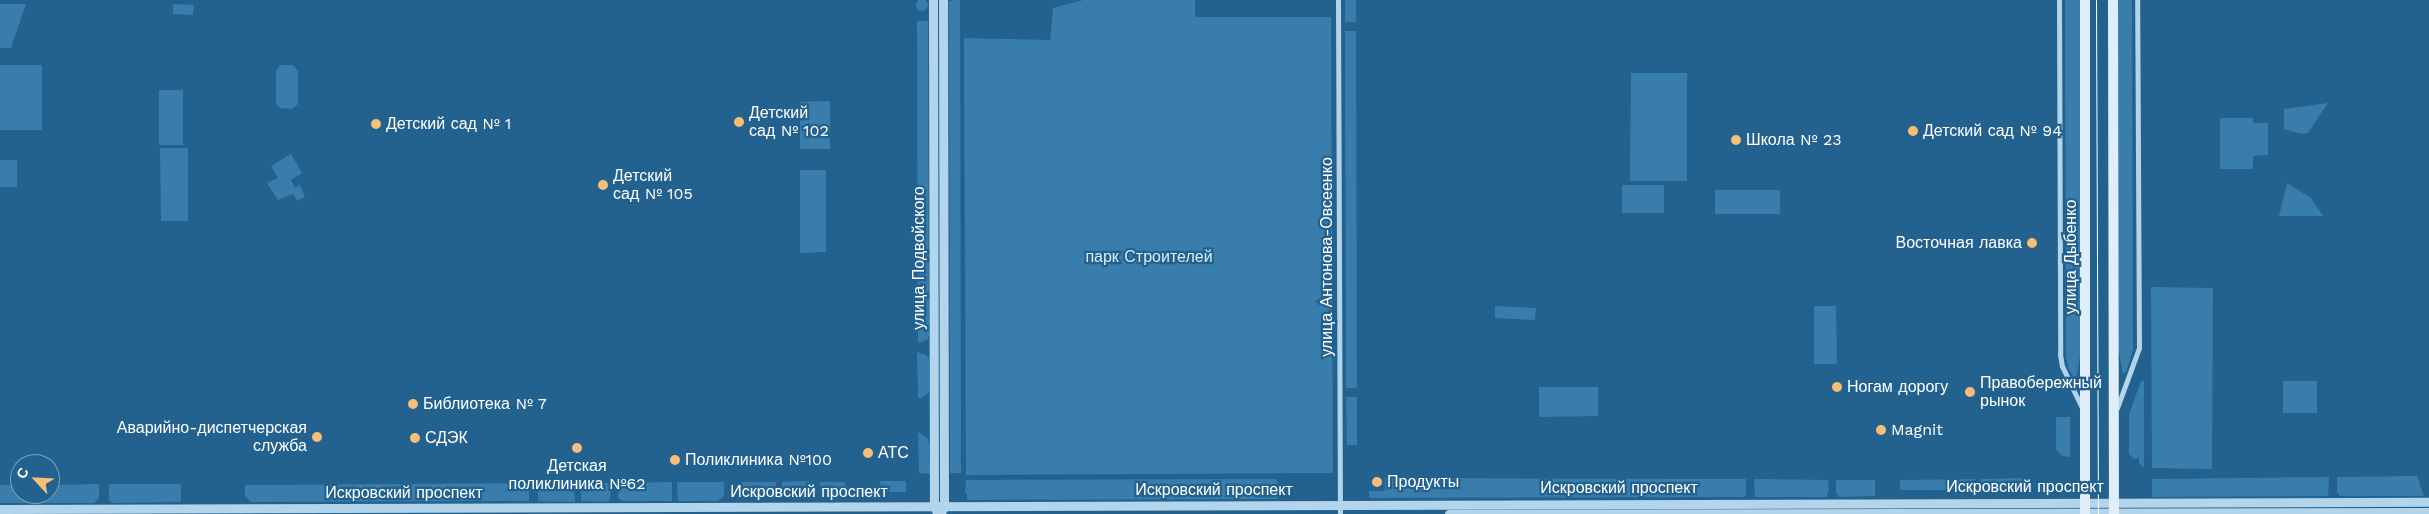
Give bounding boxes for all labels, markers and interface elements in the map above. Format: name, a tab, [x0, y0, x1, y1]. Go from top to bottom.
place label: Детский сад № 102	[749, 103, 829, 141]
place label: Детский сад № 1	[386, 114, 512, 134]
marker: Детский сад № 102	[733, 116, 745, 128]
marker: Детский сад № 1	[370, 118, 382, 130]
place label: Детский сад № 94	[1923, 121, 2062, 141]
marker: Детский сад № 94	[1907, 125, 1919, 137]
place label: Школа № 23	[1746, 130, 1842, 150]
marker: Школа № 23	[1730, 134, 1742, 146]
street label: улица Антонова-Овсеенко	[1317, 157, 1337, 357]
place label: Детский сад № 105	[613, 166, 693, 204]
marker: Детский сад № 105	[597, 179, 609, 191]
street label: улица Подвойского	[909, 186, 929, 330]
street label: улица Дыбенко	[2061, 200, 2081, 314]
place label: Восточная лавка	[1896, 233, 2022, 253]
marker: Восточная лавка	[2026, 237, 2038, 249]
park label: парк Строителей	[1085, 247, 1213, 267]
place label: Правобережный рынок	[1980, 373, 2102, 411]
place label: Ногам дорогу	[1847, 377, 1948, 397]
marker: Ногам дорогу	[1831, 381, 1843, 393]
marker: Правобережный рынок	[1964, 386, 1976, 398]
place label: Библиотека № 7	[423, 394, 547, 414]
marker: Библиотека № 7	[407, 398, 419, 410]
place label: Аварийно-диспетчерская служба	[117, 418, 307, 456]
place label: Magnit	[1891, 420, 1943, 440]
marker: Magnit	[1875, 424, 1887, 436]
place label: СДЭК	[425, 428, 468, 448]
marker: Аварийно-диспетчерская служба	[311, 431, 323, 443]
marker: СДЭК	[409, 432, 421, 444]
marker: Детская поликлиника №62	[571, 442, 583, 454]
place label: АТС	[878, 443, 909, 463]
marker: АТС	[862, 447, 874, 459]
place label: Поликлиника №100	[685, 450, 832, 470]
north arrow	[10, 454, 60, 504]
marker: Поликлиника №100	[669, 454, 681, 466]
place label: Детская поликлиника №62	[509, 456, 645, 494]
text: С	[13, 465, 32, 481]
place label: Продукты	[1387, 472, 1459, 492]
marker: Продукты	[1371, 476, 1383, 488]
street label: Искровский проспект	[1946, 477, 2104, 497]
street label: Искровский проспект	[1540, 478, 1698, 498]
street label: Искровский проспект	[1135, 480, 1293, 500]
street label: Искровский проспект	[730, 482, 888, 502]
street label: Искровский проспект	[325, 483, 483, 503]

